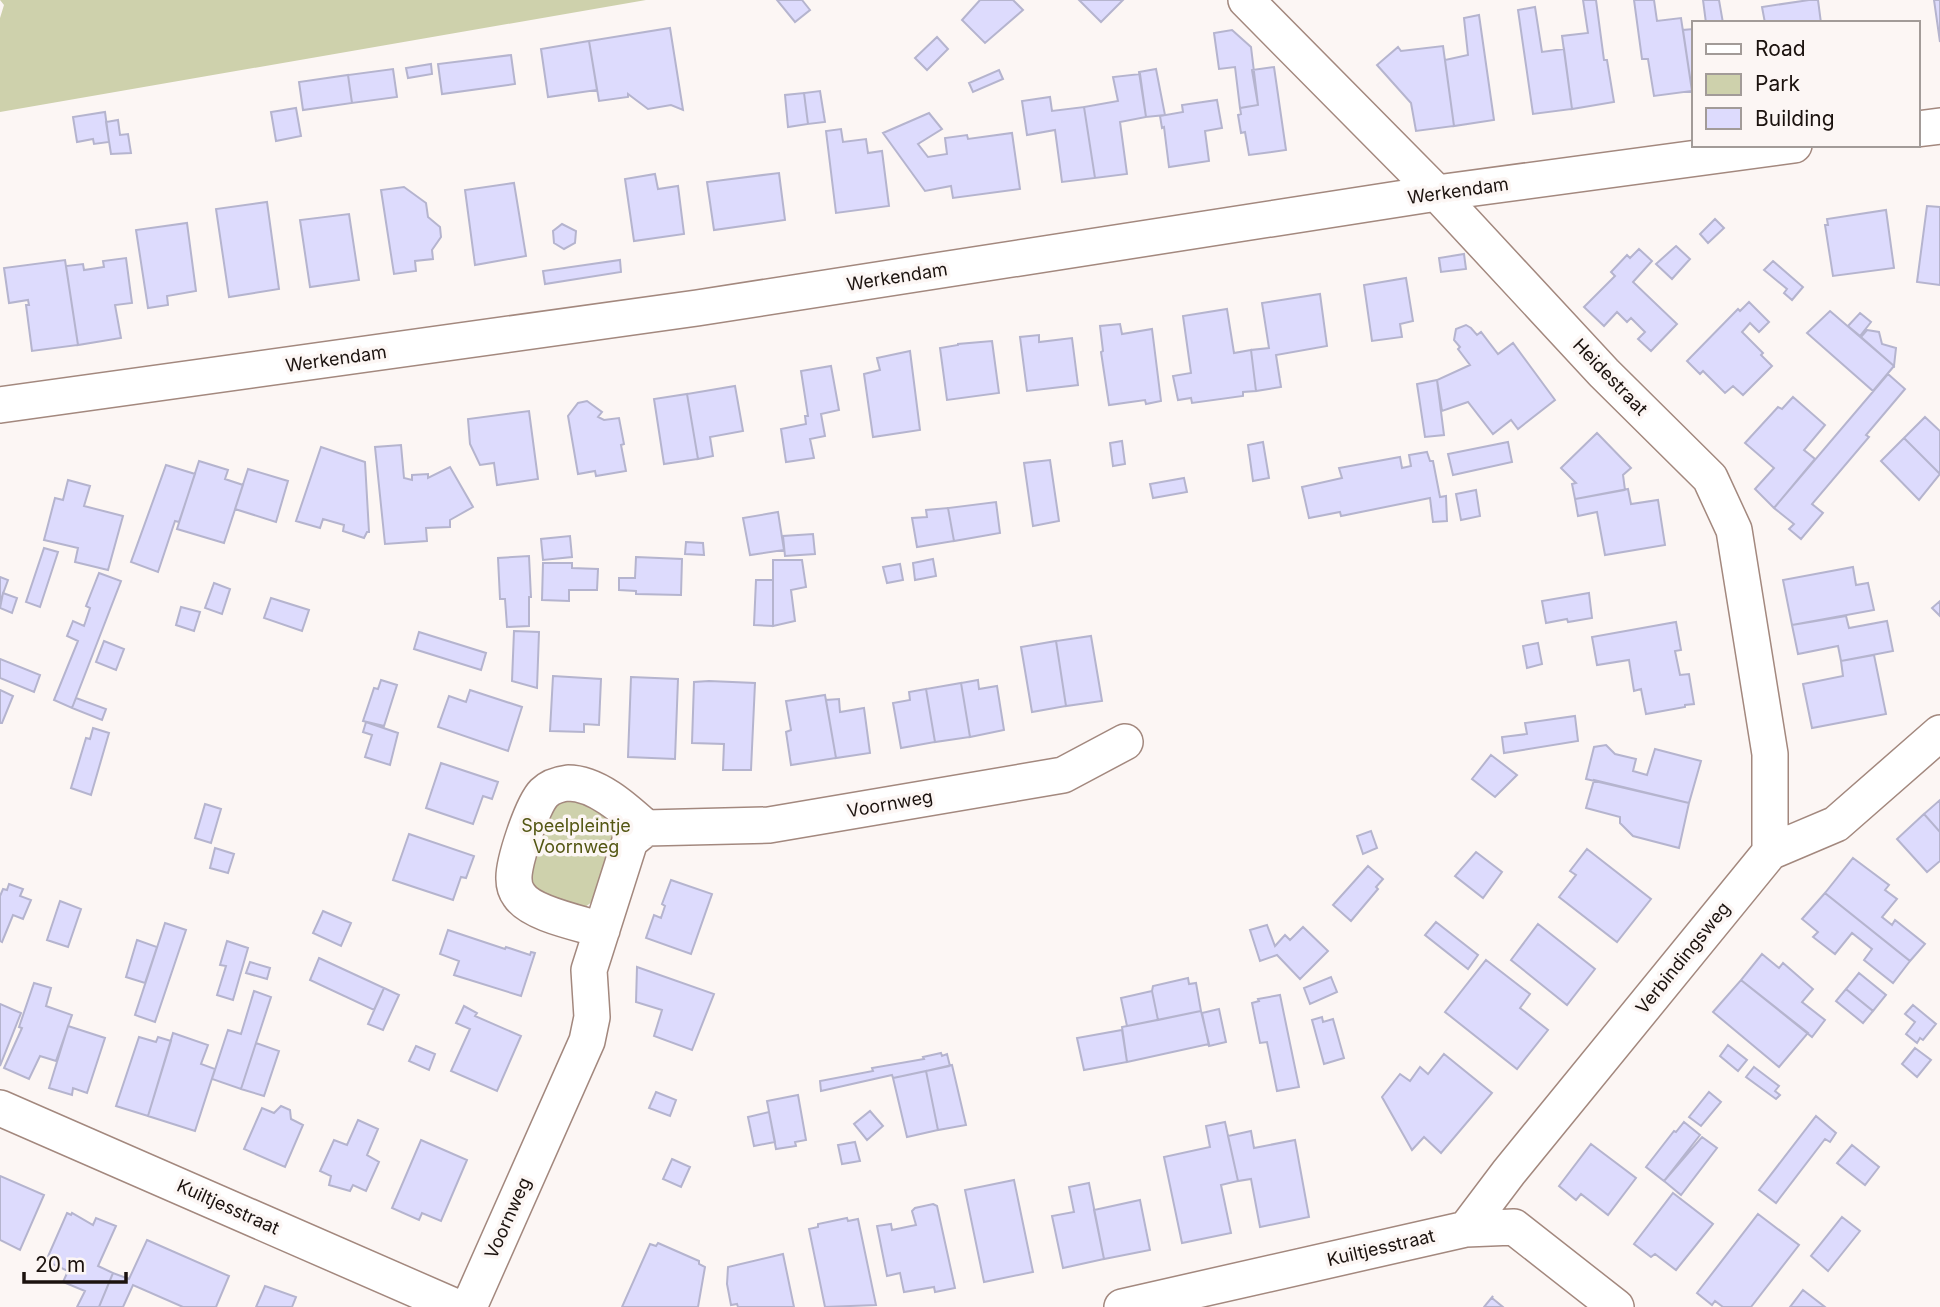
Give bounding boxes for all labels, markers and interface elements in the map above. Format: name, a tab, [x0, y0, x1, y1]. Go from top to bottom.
legend	[1692, 21, 1919, 147]
text: Road	[1755, 36, 1806, 61]
text: Park	[1755, 71, 1800, 96]
text: Building	[1755, 106, 1835, 131]
street label: Werkendam	[1406, 173, 1510, 208]
street label: Werkendam	[845, 258, 949, 295]
street label: Heidestraat	[1569, 334, 1652, 419]
street label: Werkendam	[284, 341, 388, 376]
street label: Voornweg	[845, 786, 934, 821]
park label: Speelpleintje Voornweg	[521, 815, 631, 857]
street label: Verbindingsweg	[1631, 898, 1734, 1018]
street label: Voornweg	[480, 1174, 535, 1262]
street label: Kuiltjesstraat	[174, 1175, 283, 1239]
street label: Kuiltjesstraat	[1325, 1225, 1437, 1270]
scale bar	[24, 1240, 126, 1284]
text: 20 m	[35, 1252, 85, 1277]

